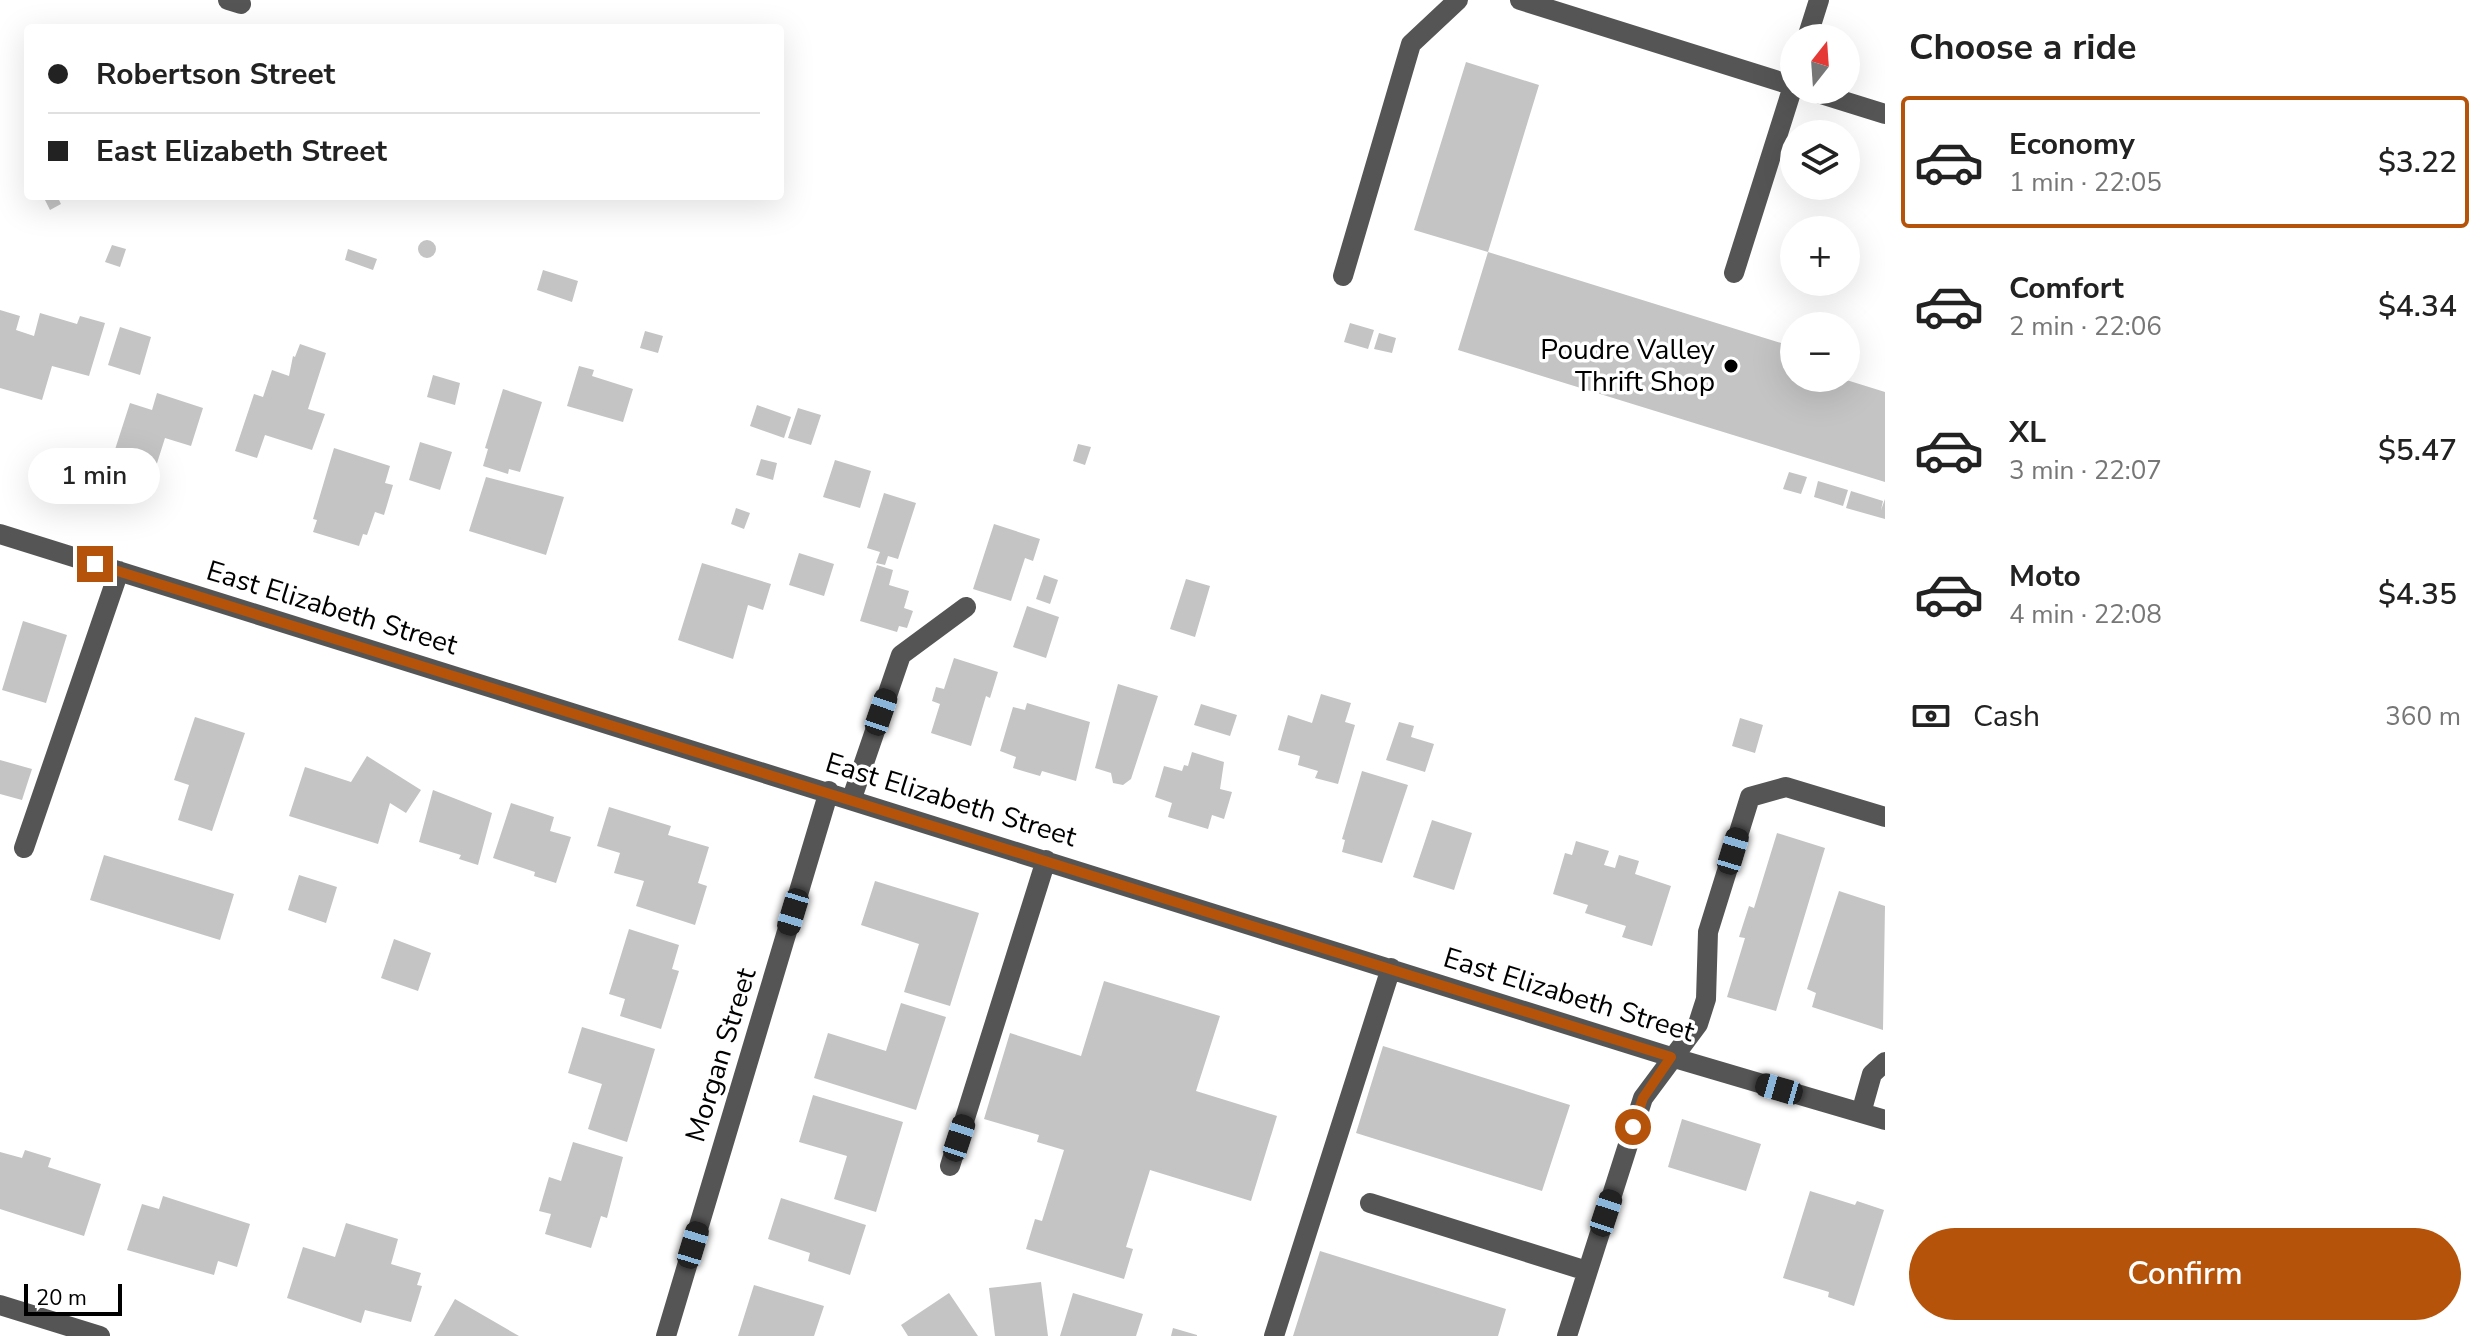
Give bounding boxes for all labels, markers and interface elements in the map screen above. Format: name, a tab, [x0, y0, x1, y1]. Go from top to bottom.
text: Choose a ride	[1909, 23, 2137, 72]
north arrow	[1780, 24, 1860, 104]
map controls	[1780, 24, 1860, 392]
text: Robertson Street	[96, 54, 335, 95]
button: layers	[1780, 120, 1860, 200]
text: Economy	[2009, 124, 2135, 165]
icon: car	[1913, 126, 1985, 198]
text: East Elizabeth Street	[96, 131, 387, 172]
text: $3.22	[2378, 142, 2457, 183]
text: 1 min · 22:05	[2009, 165, 2162, 200]
button: +	[1780, 216, 1860, 296]
text: Comfort	[2009, 268, 2124, 309]
icon: car	[1913, 270, 1985, 342]
text: $4.34	[2378, 286, 2457, 327]
text: 2 min · 22:06	[2009, 309, 2162, 344]
button: −	[1780, 312, 1860, 392]
place label: Poudre Valley Thrift Shop	[1540, 331, 1716, 401]
marker: Poudre Valley Thrift Shop	[1722, 357, 1740, 375]
text: XL	[2009, 412, 2046, 453]
icon: car	[1913, 414, 1985, 486]
text: $5.47	[2378, 430, 2457, 471]
callout: 1 min	[29, 448, 161, 504]
text: 3 min · 22:07	[2009, 453, 2162, 488]
text: 1 min	[61, 458, 127, 493]
route end	[77, 546, 113, 582]
street label: East Elizabeth Street	[202, 552, 462, 664]
text: Moto	[2009, 556, 2081, 597]
icon: car	[1913, 558, 1985, 630]
text: $4.35	[2378, 574, 2457, 615]
text: 4 min · 22:08	[2009, 597, 2162, 632]
car	[862, 685, 900, 739]
icon: cash	[1909, 694, 1953, 738]
text: Cash	[1973, 696, 2040, 737]
text: 360 m	[2385, 699, 2461, 734]
street label: East Elizabeth Street	[821, 744, 1081, 856]
car	[1715, 825, 1751, 877]
car	[775, 886, 811, 938]
street label: East Elizabeth Street	[1439, 939, 1699, 1051]
street label: Morgan Street	[677, 963, 766, 1147]
car	[1753, 1071, 1805, 1107]
route start	[1615, 1109, 1651, 1145]
car	[940, 1111, 978, 1165]
car	[1587, 1186, 1625, 1240]
car	[675, 1219, 711, 1271]
button: Confirm	[1909, 1228, 2461, 1320]
scale bar	[24, 1280, 122, 1316]
text: 20 m	[36, 1283, 87, 1313]

